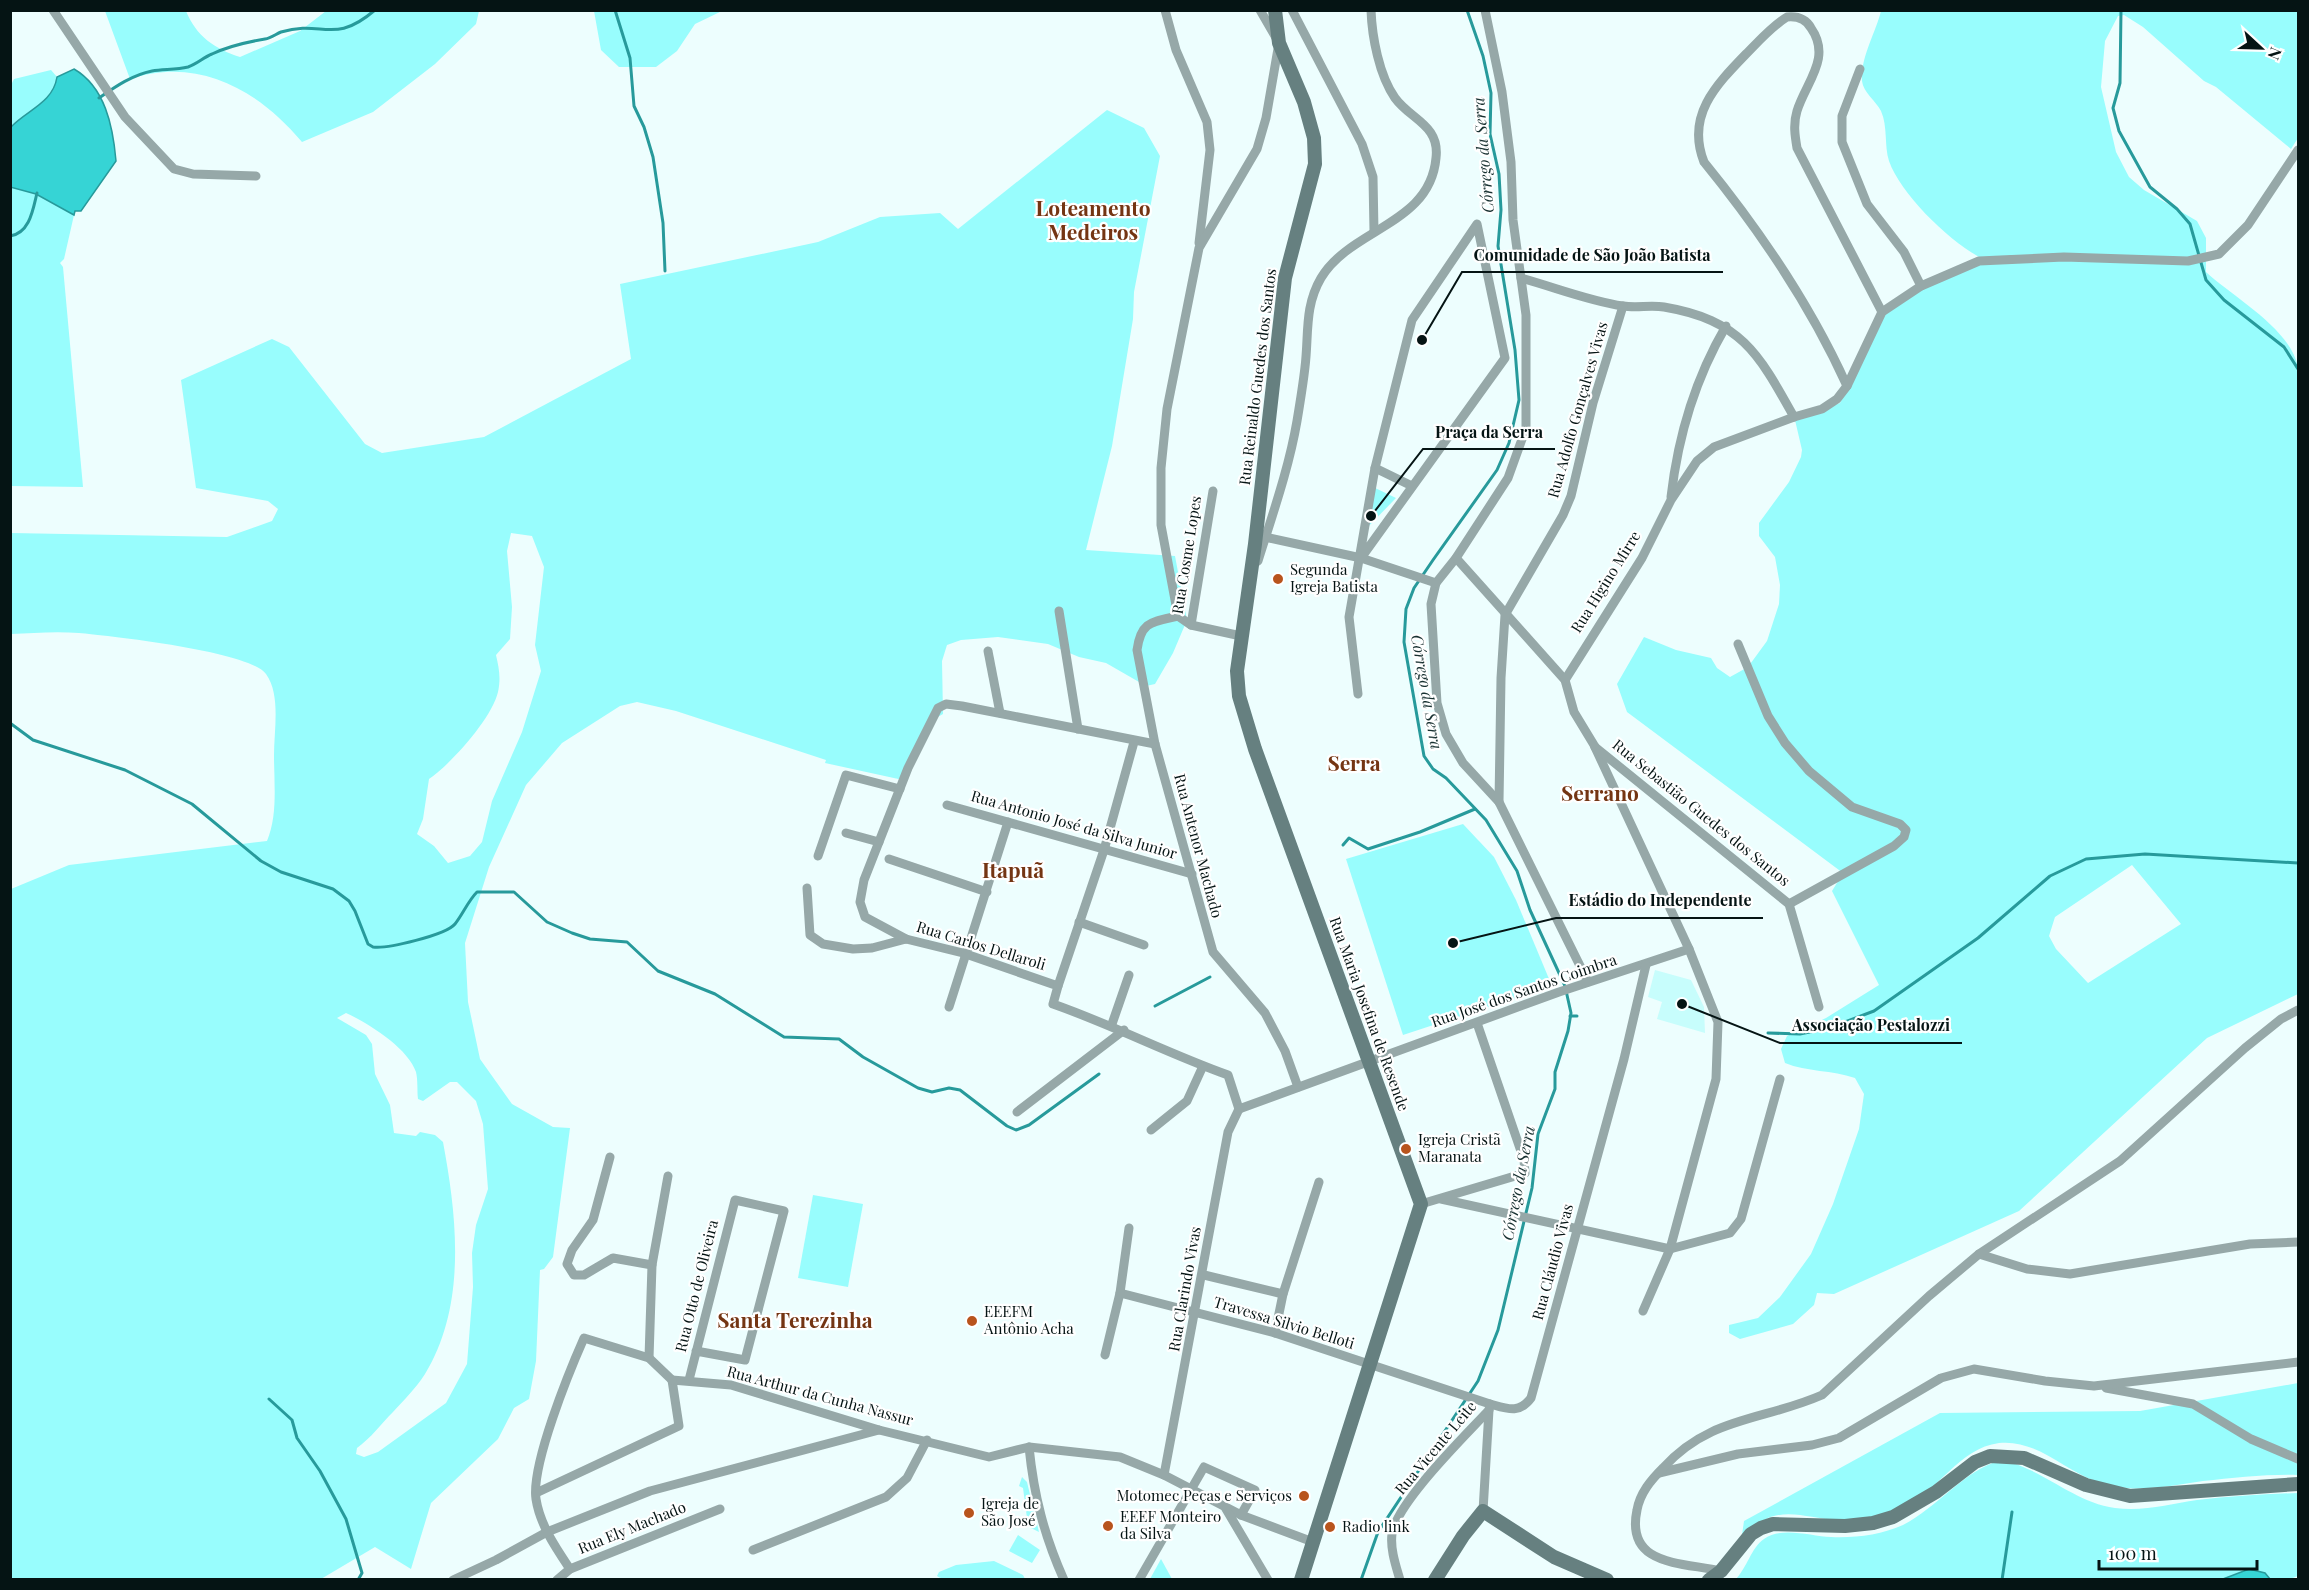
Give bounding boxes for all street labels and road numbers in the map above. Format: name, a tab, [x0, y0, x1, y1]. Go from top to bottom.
street label: Rua Reinaldo Guedes dos Santos	[1234, 267, 1280, 486]
street label: Rua Adolfo Gonçalves Vivas	[1542, 319, 1612, 500]
street label: Rua Cosme Lopes	[1167, 494, 1205, 615]
street label: Rua Higino Mirre	[1566, 527, 1645, 636]
street label: Rua Sebastião Guedes dos Santos	[1609, 734, 1794, 890]
street label: Rua Antenor Machado	[1170, 771, 1228, 920]
street label: Rua Antonio José da Silva Junior	[969, 785, 1180, 863]
street label: Rua Maria Josefina de Resende	[1325, 914, 1414, 1114]
street label: Rua Carlos Dellaroli	[914, 916, 1049, 974]
street label: Rua José dos Santos Coimbra	[1428, 949, 1620, 1031]
street label: Rua Cláudio Vivas	[1527, 1201, 1577, 1322]
street label: Rua Otto de Oliveira	[670, 1217, 722, 1354]
street label: Rua Clarindo Vivas	[1163, 1225, 1205, 1353]
street label: Travessa Silvio Belloti	[1211, 1291, 1358, 1353]
street label: Rua Arthur da Cunha Nassur	[725, 1361, 916, 1430]
street label: Rua Vicente Leite	[1390, 1396, 1480, 1498]
street label: Rua Ely Machado	[575, 1496, 689, 1558]

